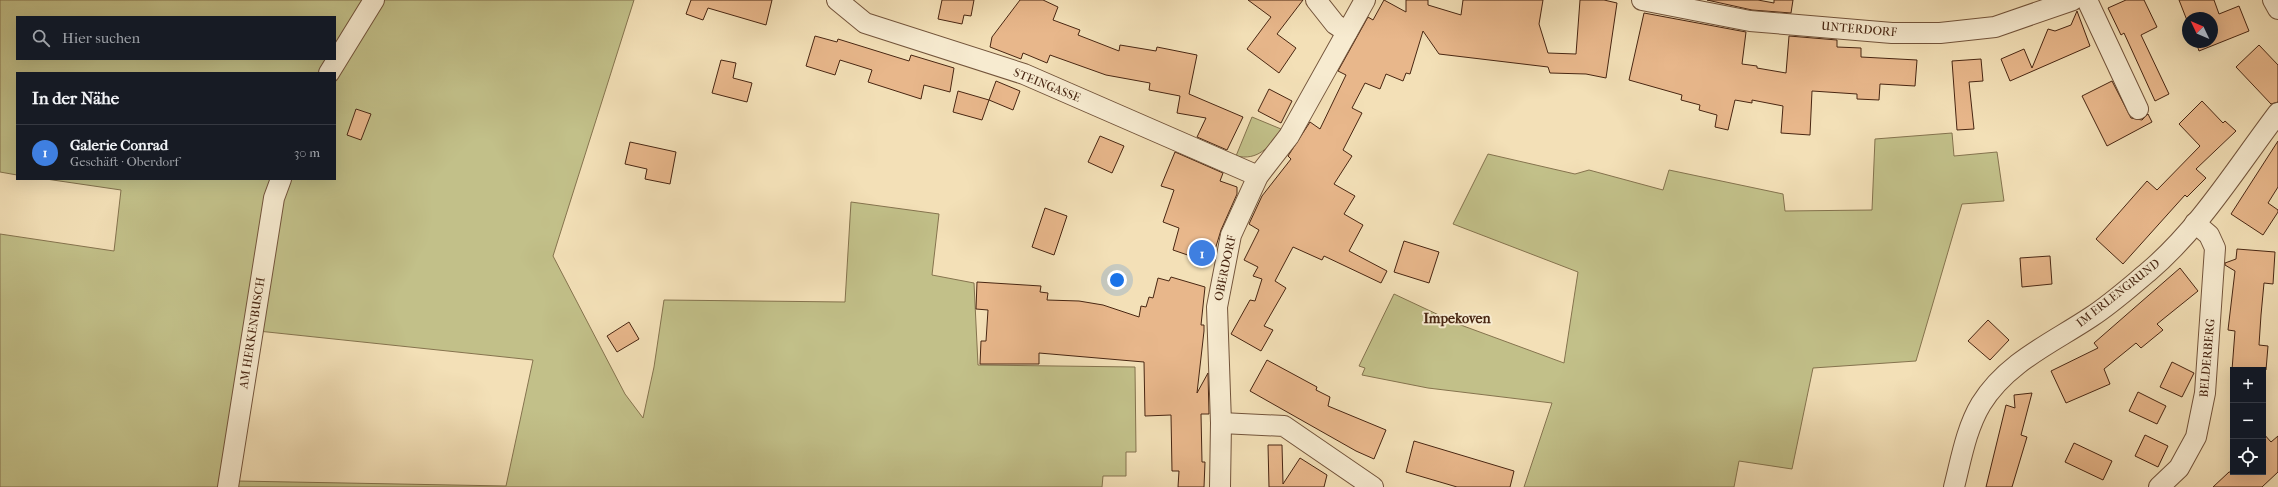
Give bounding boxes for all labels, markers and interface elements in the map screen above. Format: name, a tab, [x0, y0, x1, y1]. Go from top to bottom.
north arrow	[2182, 12, 2218, 48]
search box	[16, 16, 336, 60]
street label: UNTERDORF	[1820, 19, 1898, 39]
icon: search	[30, 27, 52, 49]
text: Hier suchen	[62, 29, 140, 47]
street label: STEINGASSE	[1011, 65, 1083, 105]
text: In der Nähe	[32, 88, 119, 108]
text: Galerie Conrad	[70, 136, 168, 154]
text: 1	[43, 145, 47, 160]
text: 30 m	[294, 145, 320, 160]
text: Geschäft · Oberdorf	[70, 154, 179, 169]
street label: OBERDORF	[1211, 233, 1239, 302]
pin: 1	[1189, 238, 1215, 268]
street label: IM ERLENGRUND	[2073, 256, 2163, 330]
your location	[1107, 270, 1127, 290]
street label: AM HERKENBUSCH	[236, 276, 268, 391]
district label: Impekoven	[1423, 310, 1491, 327]
street label: BELDERBERG	[2197, 317, 2217, 398]
map controls	[2230, 367, 2266, 475]
button: +	[2230, 367, 2266, 403]
button: −	[2230, 403, 2266, 439]
button: locate	[2230, 439, 2266, 475]

